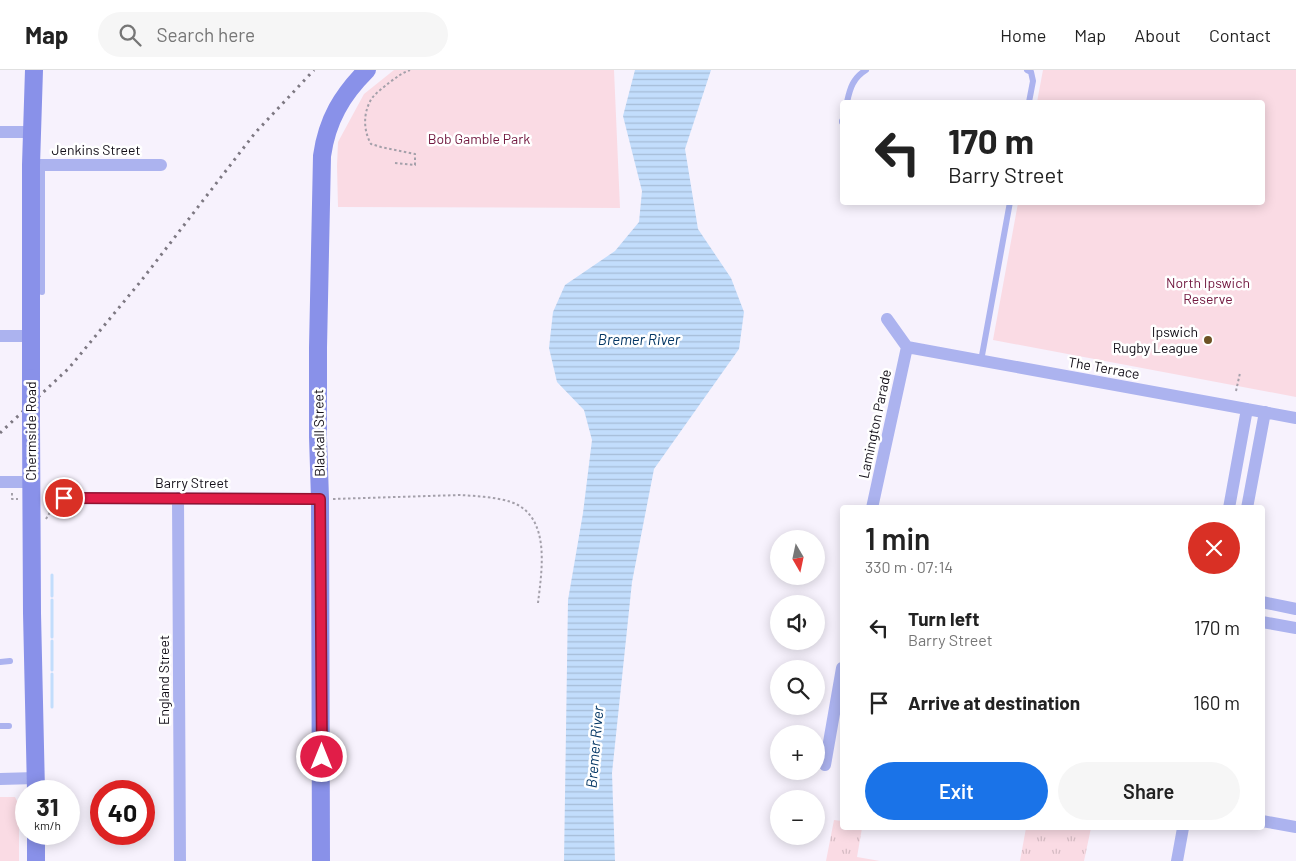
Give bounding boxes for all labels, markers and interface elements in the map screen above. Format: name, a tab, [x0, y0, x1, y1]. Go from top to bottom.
search box	[98, 12, 448, 57]
text: Map	[25, 20, 68, 49]
icon: search	[116, 21, 144, 49]
text: Search here	[156, 23, 255, 46]
text: Home	[1000, 24, 1046, 46]
text: Map	[1074, 24, 1106, 46]
text: About	[1134, 24, 1181, 46]
text: Contact	[1209, 24, 1271, 46]
text: 170 m	[948, 119, 1034, 161]
icon: left	[865, 120, 930, 185]
park label: Bob Gamble Park	[428, 130, 530, 147]
street label: Jenkins Street	[52, 141, 140, 158]
text: Barry Street	[948, 161, 1064, 187]
park label: North Ipswich Reserve	[1166, 274, 1250, 307]
place label: Ipswich Rugby League	[1113, 323, 1198, 356]
water label: Bremer River	[598, 330, 681, 348]
marker: Ipswich Rugby League	[1202, 334, 1214, 346]
street label: The Terrace	[1067, 353, 1141, 382]
street label: Lamington Parade	[855, 368, 894, 480]
street label: Chermside Road	[22, 381, 39, 481]
street label: Blackall Street	[309, 389, 328, 477]
street label: Barry Street	[155, 474, 229, 491]
pin	[43, 477, 85, 519]
icon: arrive	[50, 484, 78, 512]
text: 1 min	[865, 520, 930, 556]
button: close	[1188, 522, 1240, 574]
north arrow	[770, 530, 825, 585]
map controls	[770, 530, 825, 845]
text: 330 m · 07:14	[865, 557, 953, 576]
button: sound	[770, 595, 825, 650]
text: Turn left	[908, 607, 979, 630]
icon: left	[865, 614, 893, 642]
text: 170 m	[1194, 616, 1240, 639]
text: Barry Street	[908, 630, 992, 649]
street label: England Street	[155, 635, 172, 725]
button: search	[770, 660, 825, 715]
icon: arrive	[865, 689, 893, 717]
text: Arrive at destination	[908, 691, 1080, 714]
text: 160 m	[1193, 691, 1240, 714]
water label: Bremer River	[581, 704, 607, 789]
button: +	[770, 725, 825, 780]
position arrow	[295, 730, 347, 782]
button: Exit	[865, 762, 1048, 820]
button: Share	[1058, 762, 1240, 820]
speed limit sign: 40	[90, 780, 155, 845]
button: −	[770, 790, 825, 845]
text: 31	[36, 791, 59, 821]
text: km/h	[34, 818, 61, 832]

